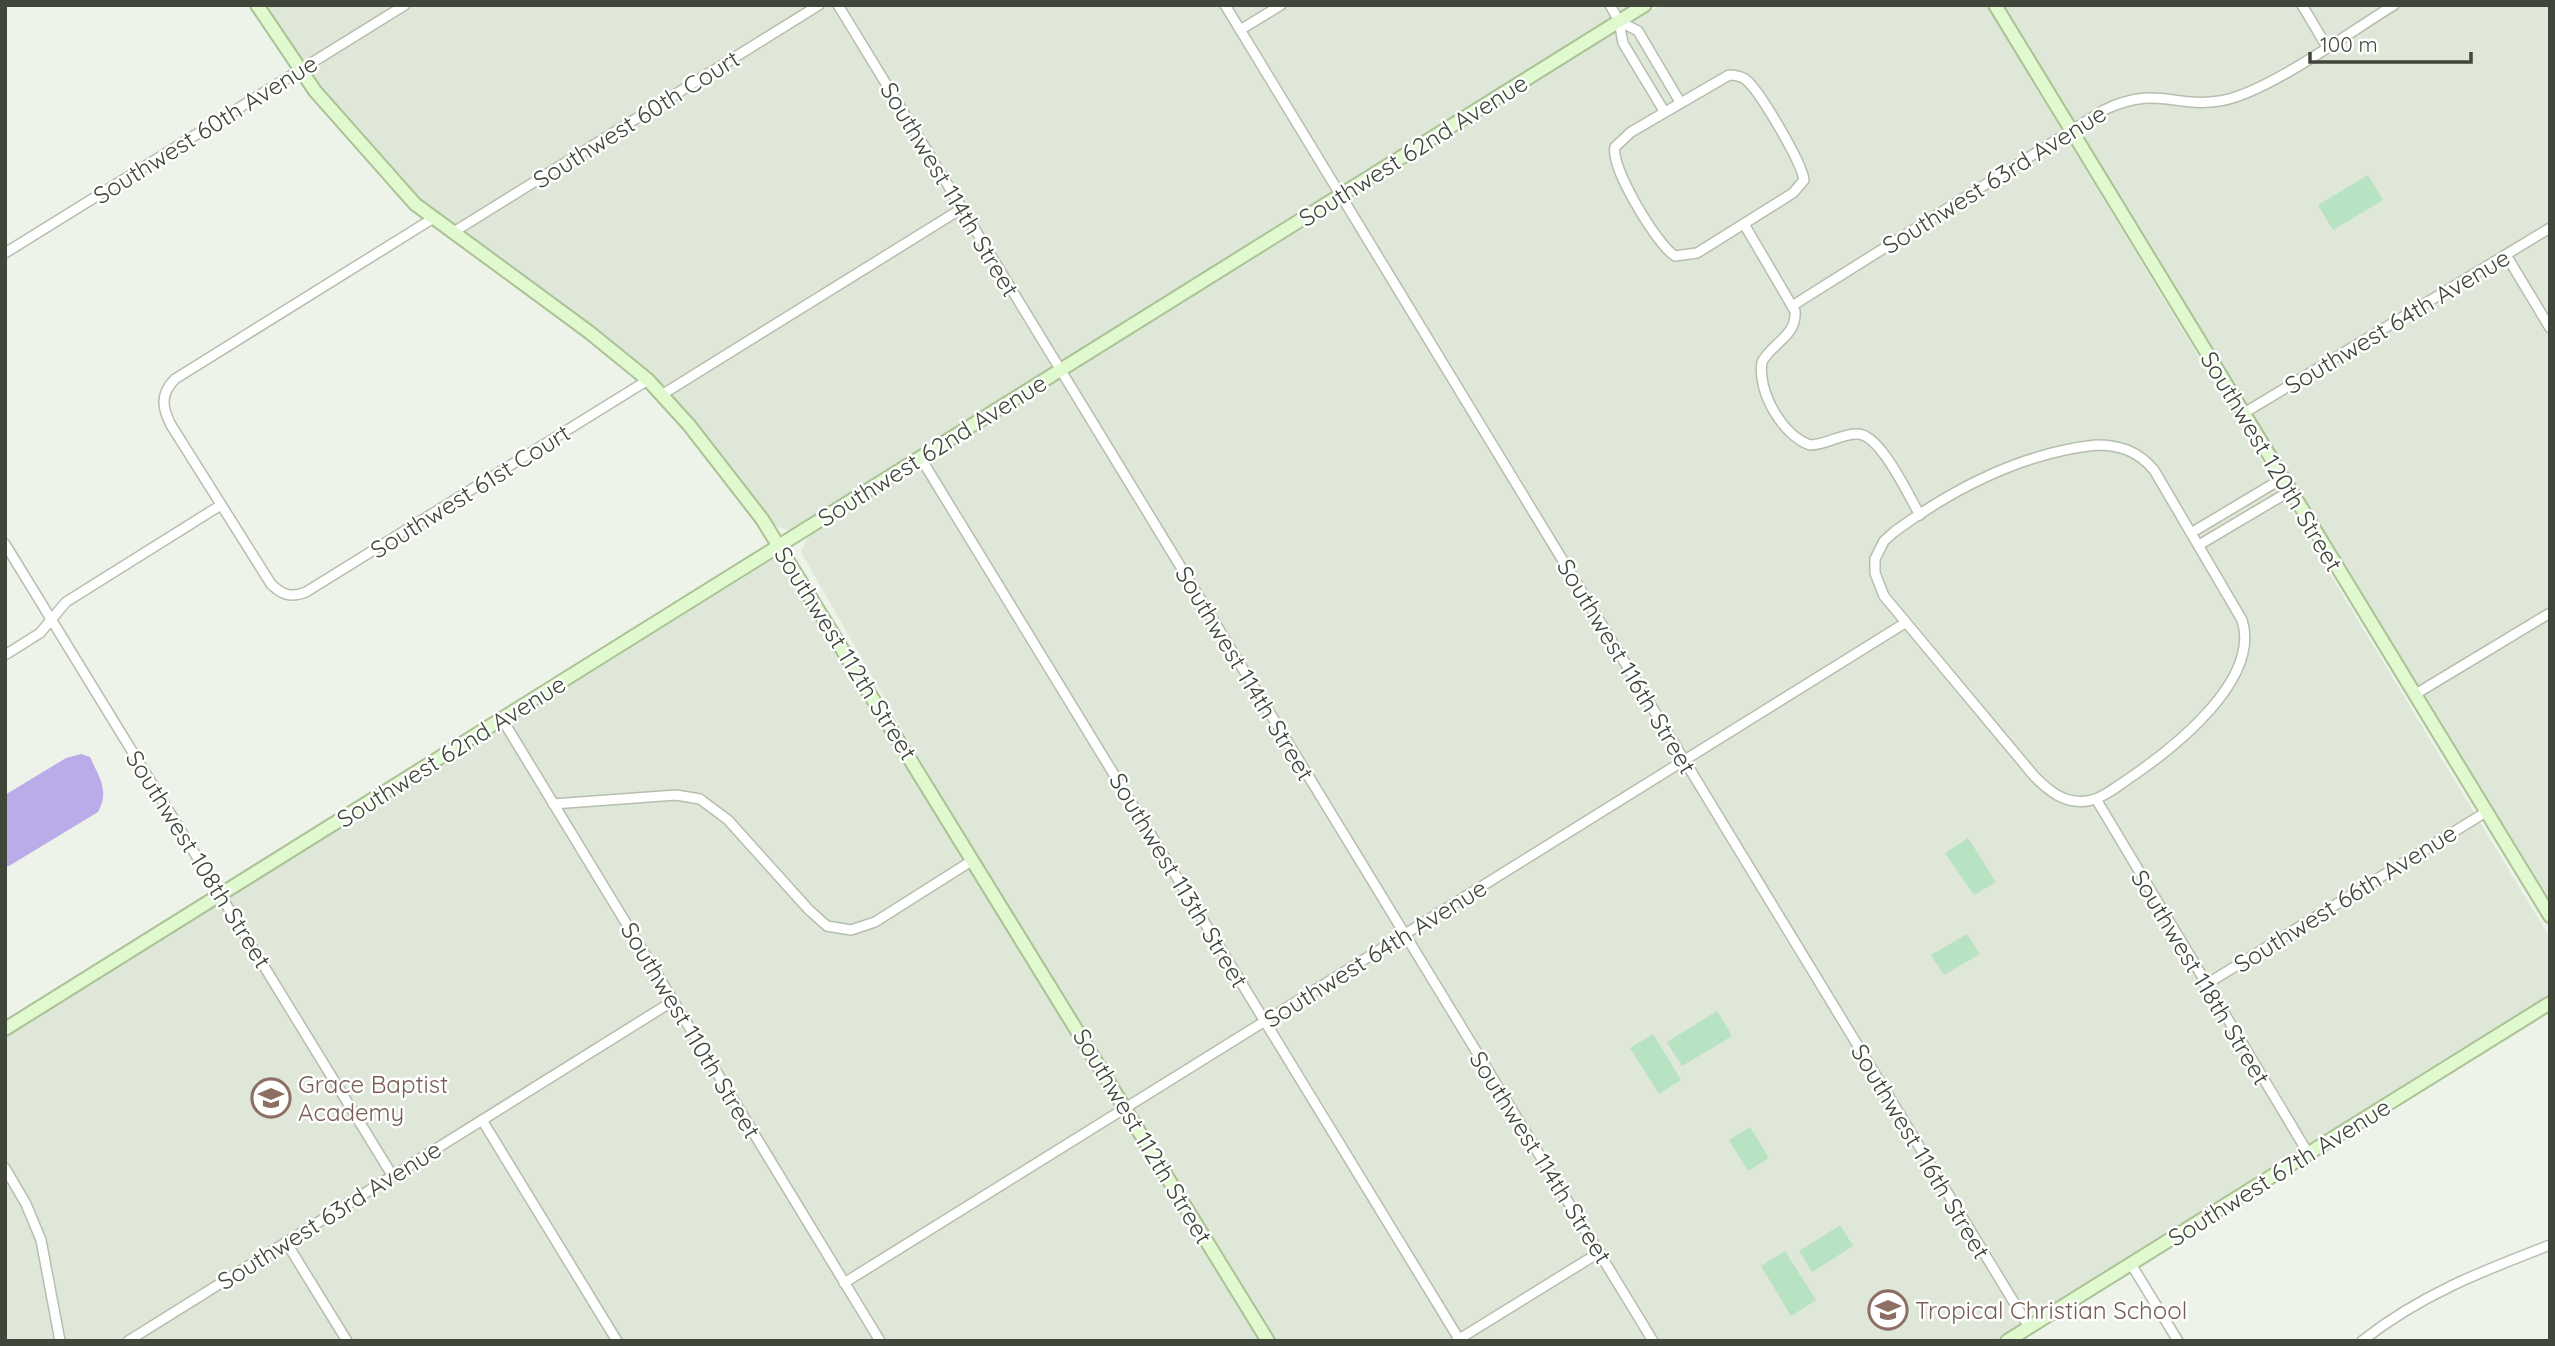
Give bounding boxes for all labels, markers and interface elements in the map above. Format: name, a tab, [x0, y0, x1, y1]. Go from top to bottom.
scale bar	[2310, 21, 2471, 65]
text: 100 m	[2320, 31, 2378, 57]
street label: Southwest 60th Court	[527, 43, 745, 195]
street label: Southwest 60th Avenue	[87, 48, 323, 210]
street label: Southwest 62nd Avenue	[1293, 67, 1533, 233]
street label: Southwest 114th Street	[874, 76, 1026, 302]
street label: Southwest 63rd Avenue	[1877, 98, 2111, 260]
street label: Southwest 64th Avenue	[2279, 242, 2515, 400]
street label: Southwest 120th Street	[2194, 346, 2350, 576]
street label: Southwest 62nd Avenue	[812, 367, 1052, 533]
street label: Southwest 61st Court	[365, 417, 575, 565]
street label: Southwest 112th Street	[768, 541, 924, 765]
street label: Southwest 116th Street	[1551, 553, 1703, 779]
street label: Southwest 114th Street	[1169, 560, 1321, 786]
street label: Southwest 62nd Avenue	[331, 668, 571, 834]
street label: Southwest 108th Street	[120, 745, 278, 973]
street label: Southwest 113th Street	[1103, 767, 1255, 993]
street label: Southwest 66th Avenue	[2228, 817, 2462, 979]
street label: Southwest 118th Street	[2125, 864, 2277, 1090]
street label: Southwest 64th Avenue	[1258, 872, 1492, 1034]
street label: Southwest 110th Street	[615, 916, 767, 1144]
street label: Southwest 112th Street	[1067, 1023, 1219, 1249]
street label: Southwest 116th Street	[1845, 1038, 1997, 1264]
street label: Southwest 114th Street	[1463, 1045, 1619, 1269]
place label: Grace Baptist Academy	[298, 1069, 448, 1127]
school or university icon: Grace Baptist Academy	[250, 1077, 292, 1119]
street label: Southwest 67th Avenue	[2162, 1091, 2396, 1253]
street label: Southwest 63rd Avenue	[212, 1134, 446, 1296]
school or university icon: Tropical Christian School	[1867, 1289, 1909, 1331]
place label: Tropical Christian School	[1915, 1295, 2187, 1325]

